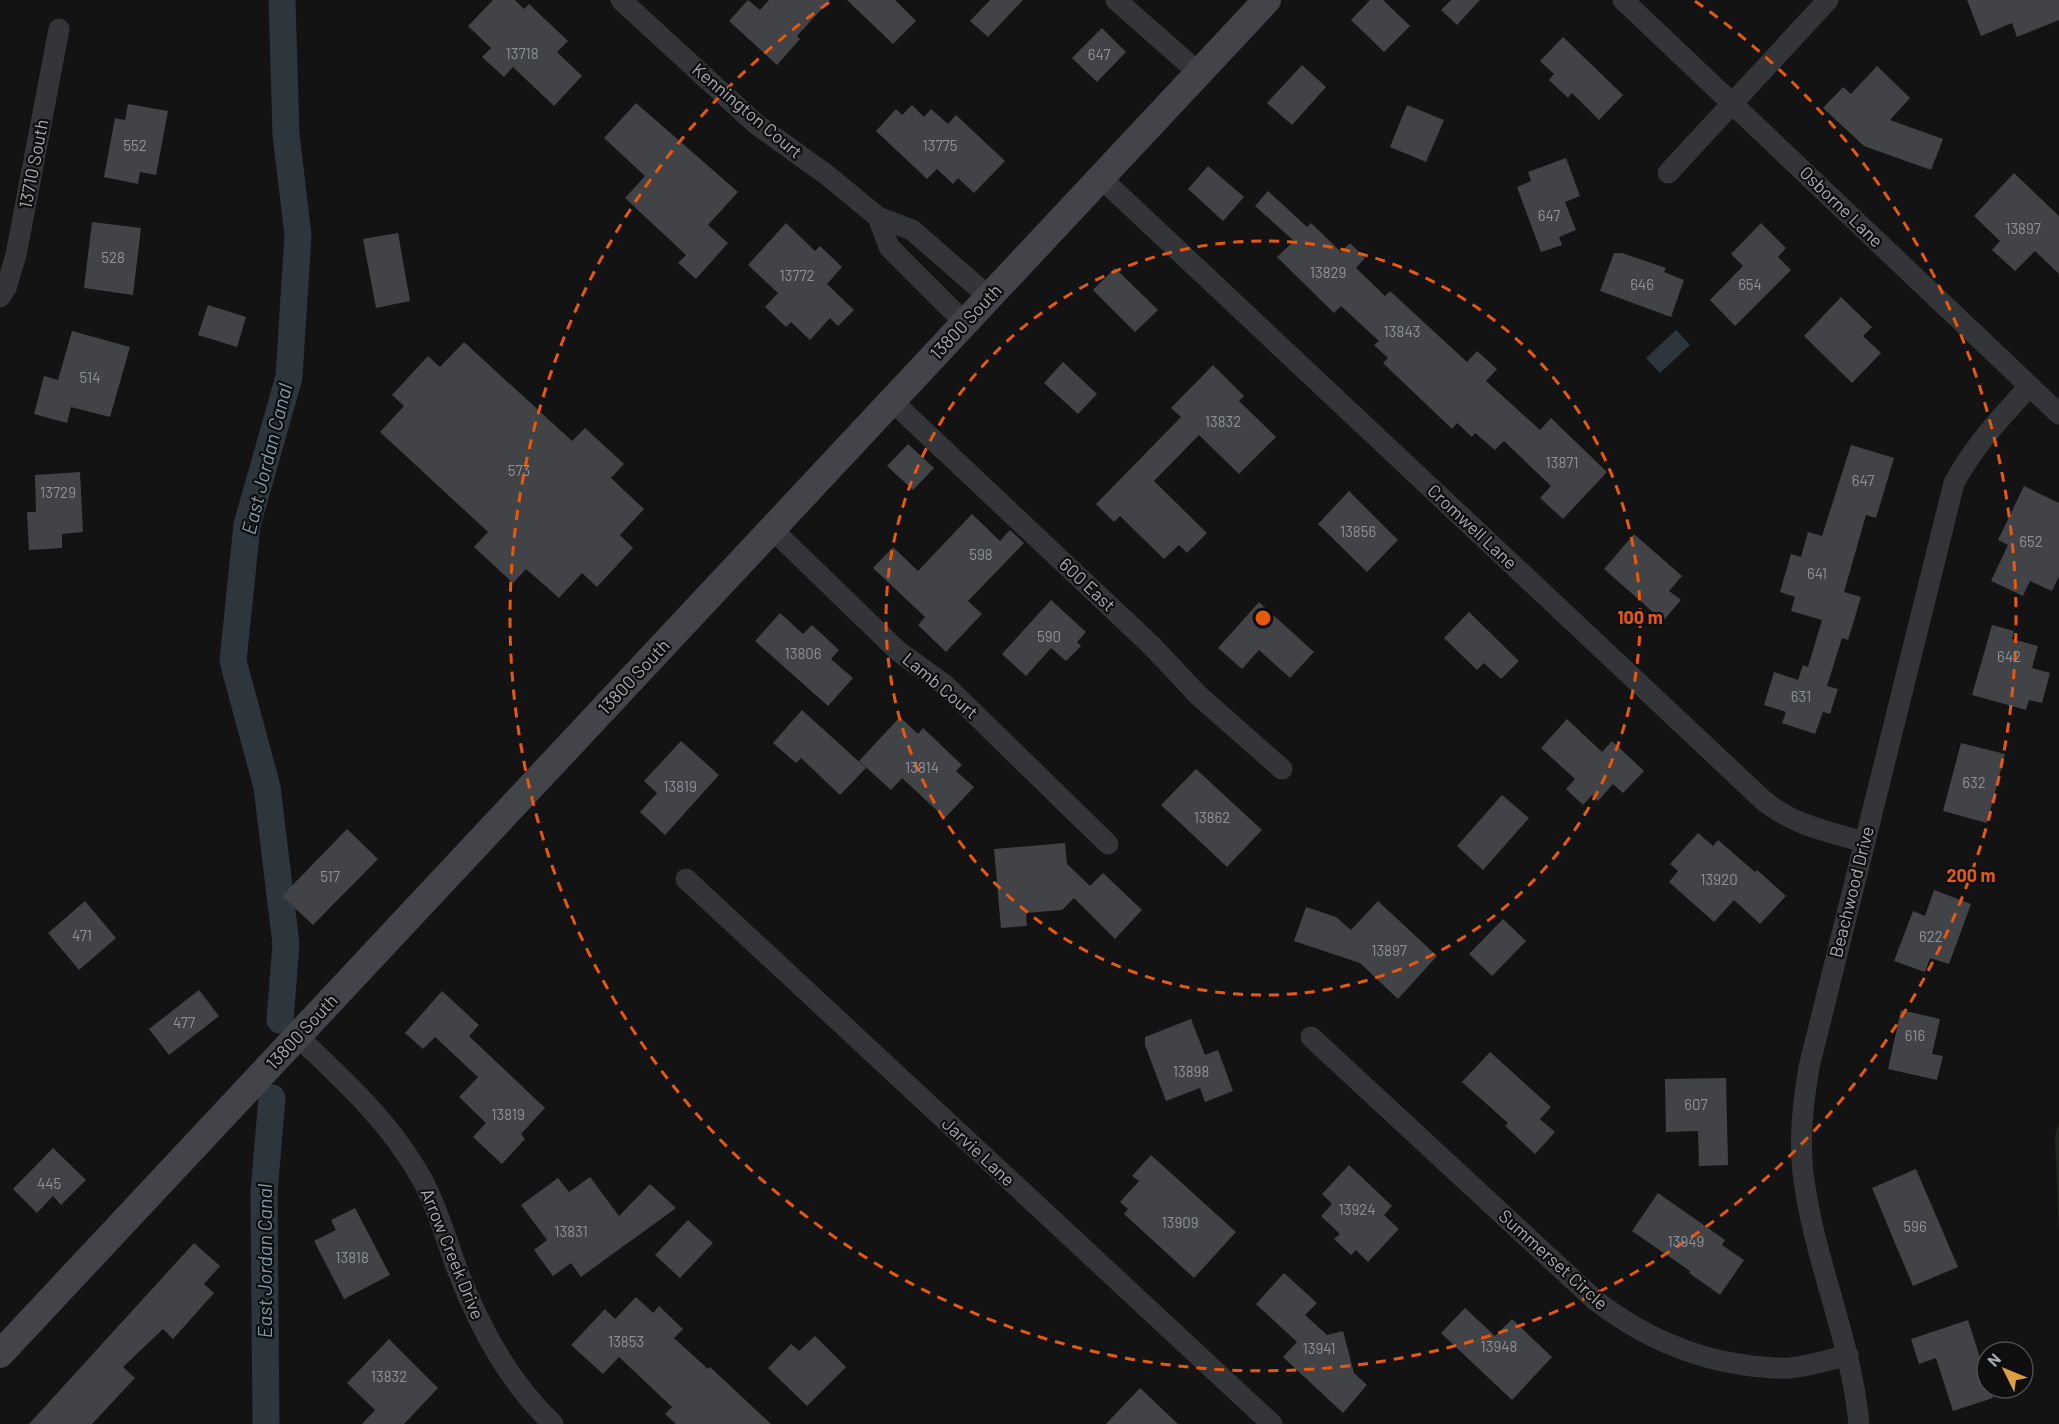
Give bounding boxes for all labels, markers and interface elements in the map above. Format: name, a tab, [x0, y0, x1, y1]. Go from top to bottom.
house number: 13718	[505, 44, 539, 62]
house number: 647	[1088, 45, 1110, 63]
street label: Kennington Court	[688, 58, 807, 163]
street label: 13710 South	[14, 117, 52, 210]
house number: 552	[123, 136, 147, 154]
house number: 13775	[923, 136, 957, 154]
street label: Osborne Lane	[1795, 161, 1888, 251]
house number: 647	[1538, 206, 1560, 224]
house number: 13897	[2005, 219, 2041, 237]
house number: 528	[101, 248, 125, 266]
house number: 13829	[1310, 263, 1346, 281]
house number: 13772	[779, 266, 815, 284]
house number: 646	[1630, 275, 1654, 293]
house number: 654	[1738, 275, 1762, 293]
street label: 13800 South	[925, 279, 1006, 364]
house number: 13843	[1384, 322, 1420, 340]
house number: 514	[80, 368, 100, 386]
water label: East Jordan Canal	[236, 380, 296, 537]
house number: 13832	[1205, 412, 1241, 430]
house number: 13871	[1545, 453, 1579, 471]
house number: 573	[508, 461, 530, 479]
house number: 647	[1852, 471, 1874, 489]
street label: Cromwell Lane	[1423, 479, 1522, 573]
house number: 13729	[40, 483, 76, 501]
house number: 13856	[1340, 522, 1376, 540]
house number: 652	[2019, 532, 2043, 550]
house number: 598	[969, 545, 993, 563]
street label: 600 East	[1055, 553, 1120, 616]
house number: 641	[1807, 564, 1827, 582]
text: 100 m	[1617, 606, 1663, 628]
centre of rings	[1253, 608, 1273, 628]
house number: 590	[1037, 627, 1061, 645]
street label: 13800 South	[593, 634, 674, 719]
house number: 13806	[785, 644, 822, 662]
street label: Lamb Court	[899, 647, 983, 723]
house number: 642	[1997, 647, 2021, 665]
house number: 631	[1791, 687, 1811, 705]
house number: 13814	[905, 758, 939, 776]
house number: 632	[1962, 773, 1986, 791]
house number: 13819	[663, 777, 697, 795]
house number: 13862	[1194, 808, 1230, 826]
street label: Beachwood Drive	[1824, 824, 1878, 960]
text: 200 m	[1946, 864, 1996, 886]
house number: 517	[320, 867, 340, 885]
house number: 13920	[1700, 870, 1738, 888]
house number: 471	[72, 926, 92, 944]
house number: 622	[1919, 927, 1943, 945]
house number: 13897	[1371, 941, 1407, 959]
street label: 13800 South	[261, 989, 342, 1074]
house number: 477	[173, 1013, 195, 1031]
house number: 616	[1905, 1026, 1925, 1044]
house number: 13898	[1173, 1062, 1209, 1080]
house number: 607	[1684, 1095, 1708, 1113]
house number: 13819	[491, 1105, 525, 1123]
street label: Jarvie Lane	[938, 1112, 1020, 1191]
house number: 445	[37, 1174, 61, 1192]
water label: East Jordan Canal	[252, 1183, 276, 1338]
street label: Arrow Creek Drive	[417, 1185, 489, 1322]
house number: 13924	[1338, 1200, 1376, 1218]
street label: Summerset Circle	[1495, 1204, 1613, 1314]
house number: 13909	[1161, 1213, 1199, 1231]
house number: 596	[1903, 1217, 1927, 1235]
house number: 13831	[554, 1222, 588, 1240]
house number: 13949	[1668, 1232, 1704, 1250]
house number: 13818	[335, 1248, 369, 1266]
house number: 13853	[608, 1332, 644, 1350]
house number: 13948	[1481, 1337, 1517, 1355]
house number: 13941	[1303, 1339, 1335, 1357]
north arrow	[1975, 1340, 2035, 1400]
text: N	[1983, 1349, 2004, 1370]
house number: 13832	[371, 1367, 407, 1385]

